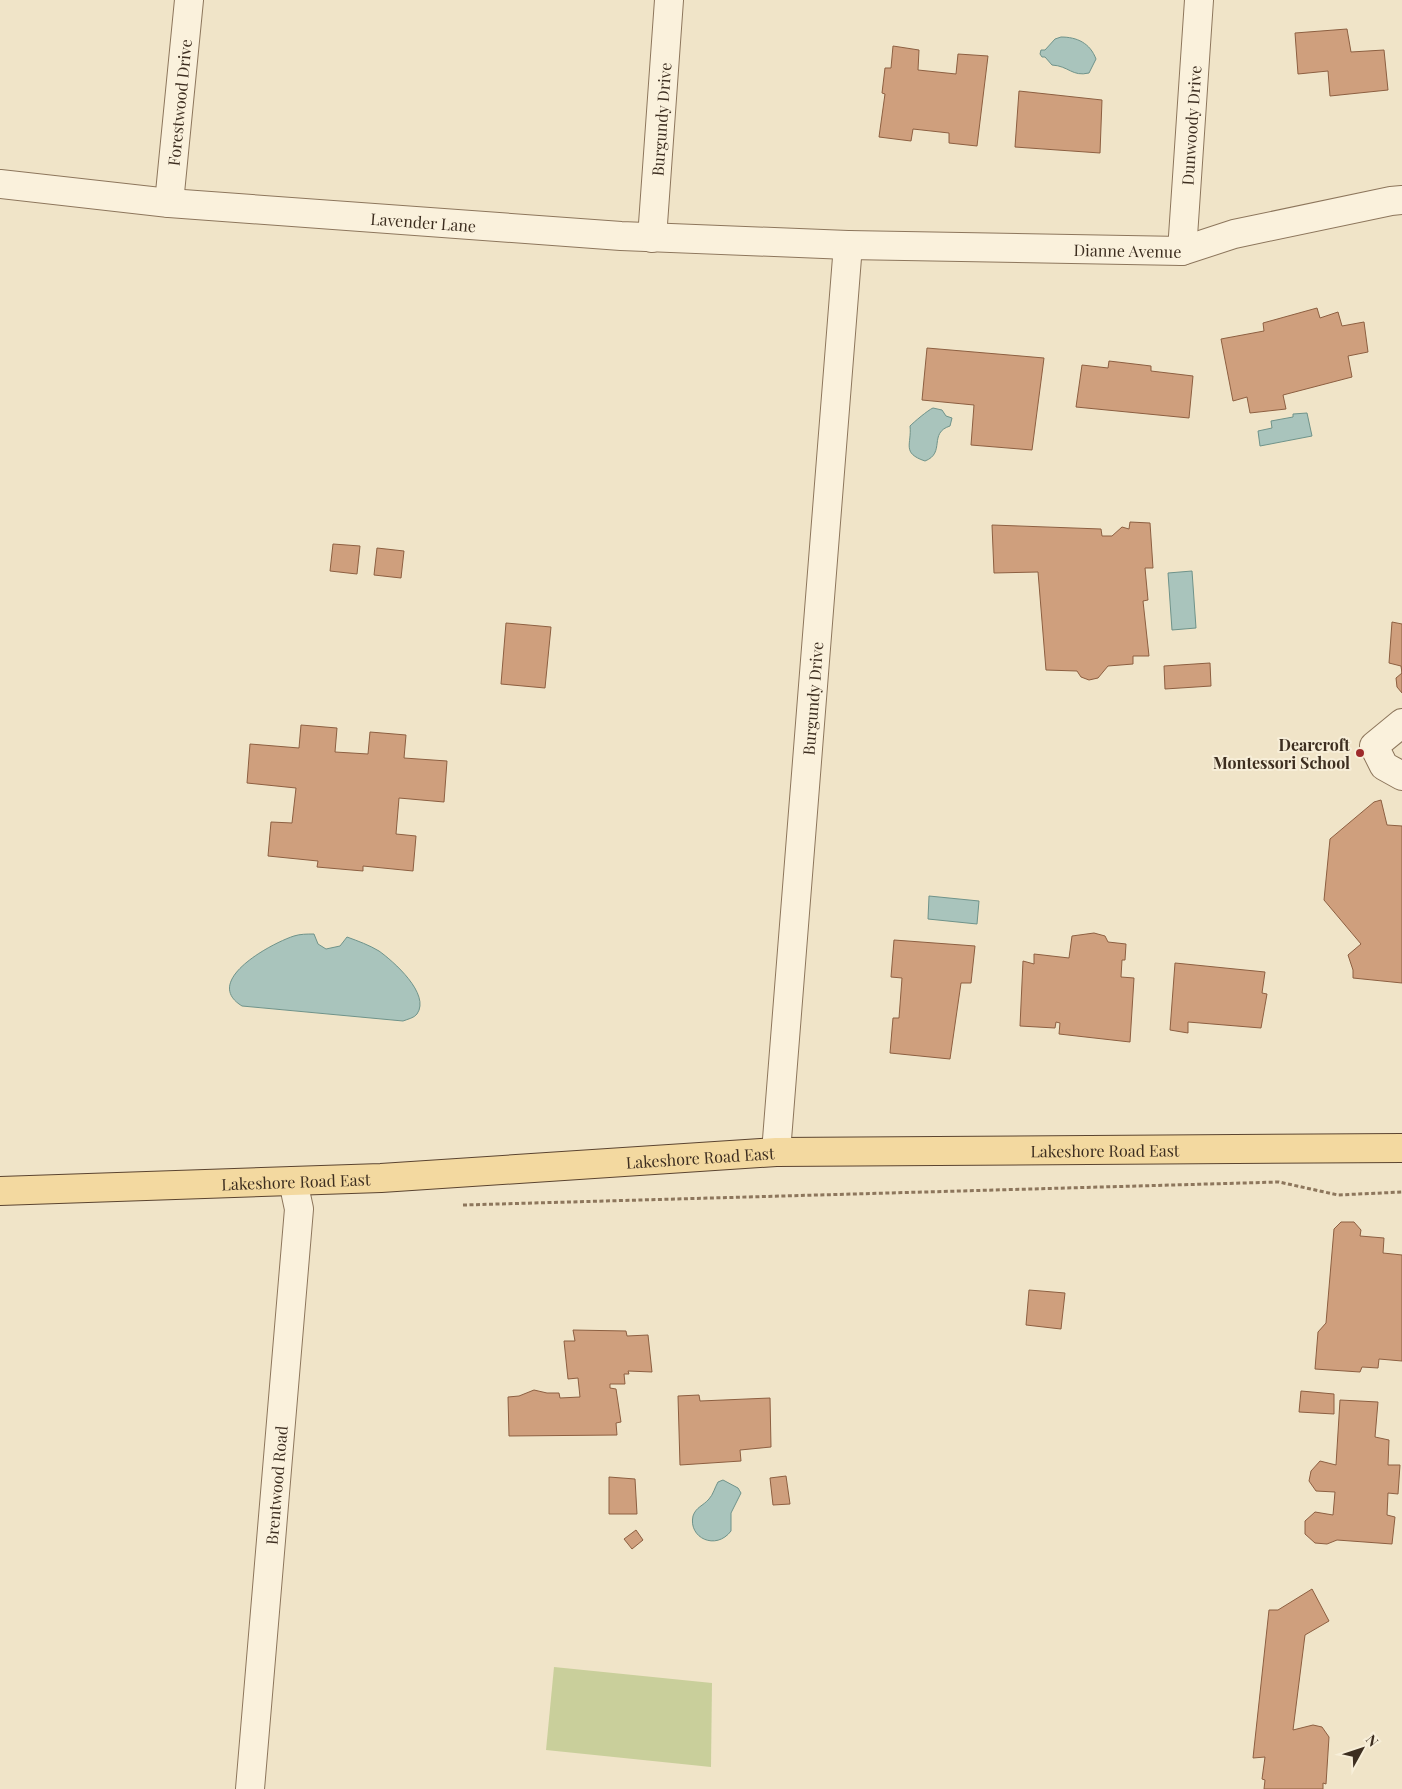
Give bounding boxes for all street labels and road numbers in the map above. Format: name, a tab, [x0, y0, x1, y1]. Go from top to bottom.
street label: Forestwood Drive	[162, 38, 196, 167]
street label: Burgundy Drive	[646, 62, 675, 177]
street label: Dunwoody Drive	[1176, 65, 1205, 186]
street label: Lavender Lane	[370, 207, 477, 236]
street label: Dianne Avenue	[1073, 239, 1182, 261]
street label: Burgundy Drive	[797, 641, 827, 756]
street label: Lakeshore Road East	[1030, 1139, 1180, 1161]
street label: Lakeshore Road East	[625, 1142, 775, 1172]
street label: Lakeshore Road East	[221, 1168, 371, 1194]
street label: Brentwood Road	[260, 1425, 291, 1546]

